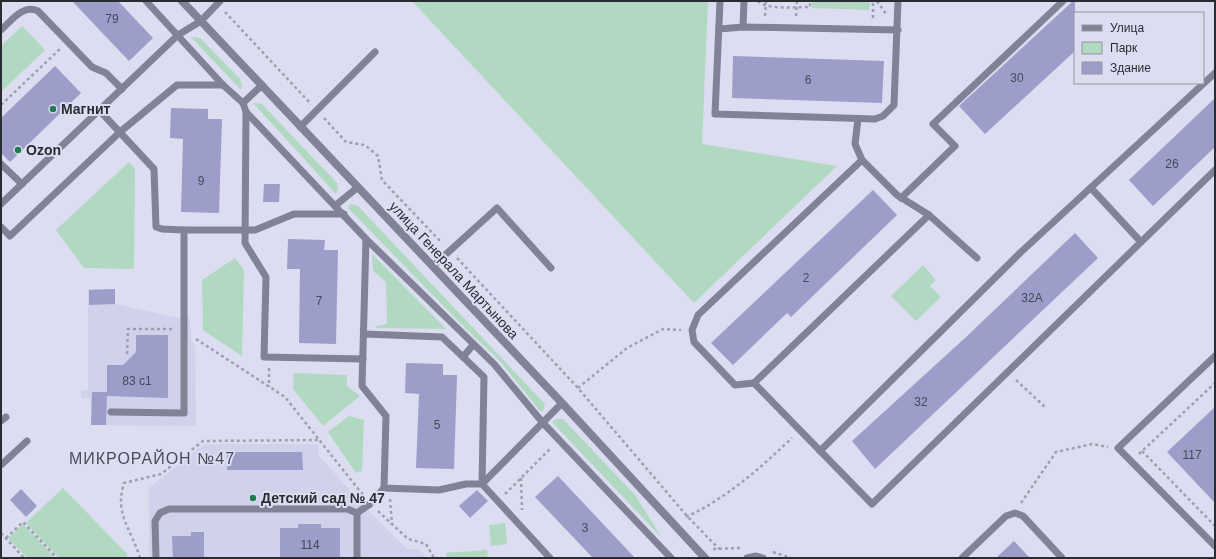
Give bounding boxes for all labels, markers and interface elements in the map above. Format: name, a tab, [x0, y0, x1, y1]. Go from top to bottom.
house number: 79	[105, 12, 119, 26]
legend	[1074, 12, 1204, 84]
text: Улица	[1110, 21, 1144, 35]
text: Парк	[1110, 41, 1138, 55]
text: Здание	[1110, 61, 1151, 75]
house number: 30	[1010, 71, 1024, 85]
house number: 6	[805, 73, 812, 87]
place label: Магнит	[61, 101, 111, 117]
marker: Магнит	[48, 104, 58, 114]
place label: Ozon	[26, 142, 61, 158]
marker: Ozon	[13, 145, 23, 155]
house number: 26	[1165, 157, 1179, 171]
house number: 9	[198, 174, 205, 188]
street label: улица Генерала Мартынова	[386, 198, 522, 342]
house number: 2	[803, 271, 810, 285]
house number: 32А	[1021, 291, 1043, 305]
house number: 7	[316, 294, 323, 308]
house number: 83 с1	[122, 374, 152, 388]
house number: 32	[914, 395, 928, 409]
house number: 5	[434, 418, 441, 432]
house number: 117	[1182, 448, 1202, 462]
district label: МИКРОРАЙОН №47	[69, 449, 235, 467]
place label: Детский сад № 47	[261, 490, 385, 506]
marker: Детский сад № 47	[248, 493, 258, 503]
house number: 3	[582, 521, 589, 535]
house number: 114	[300, 538, 320, 552]

